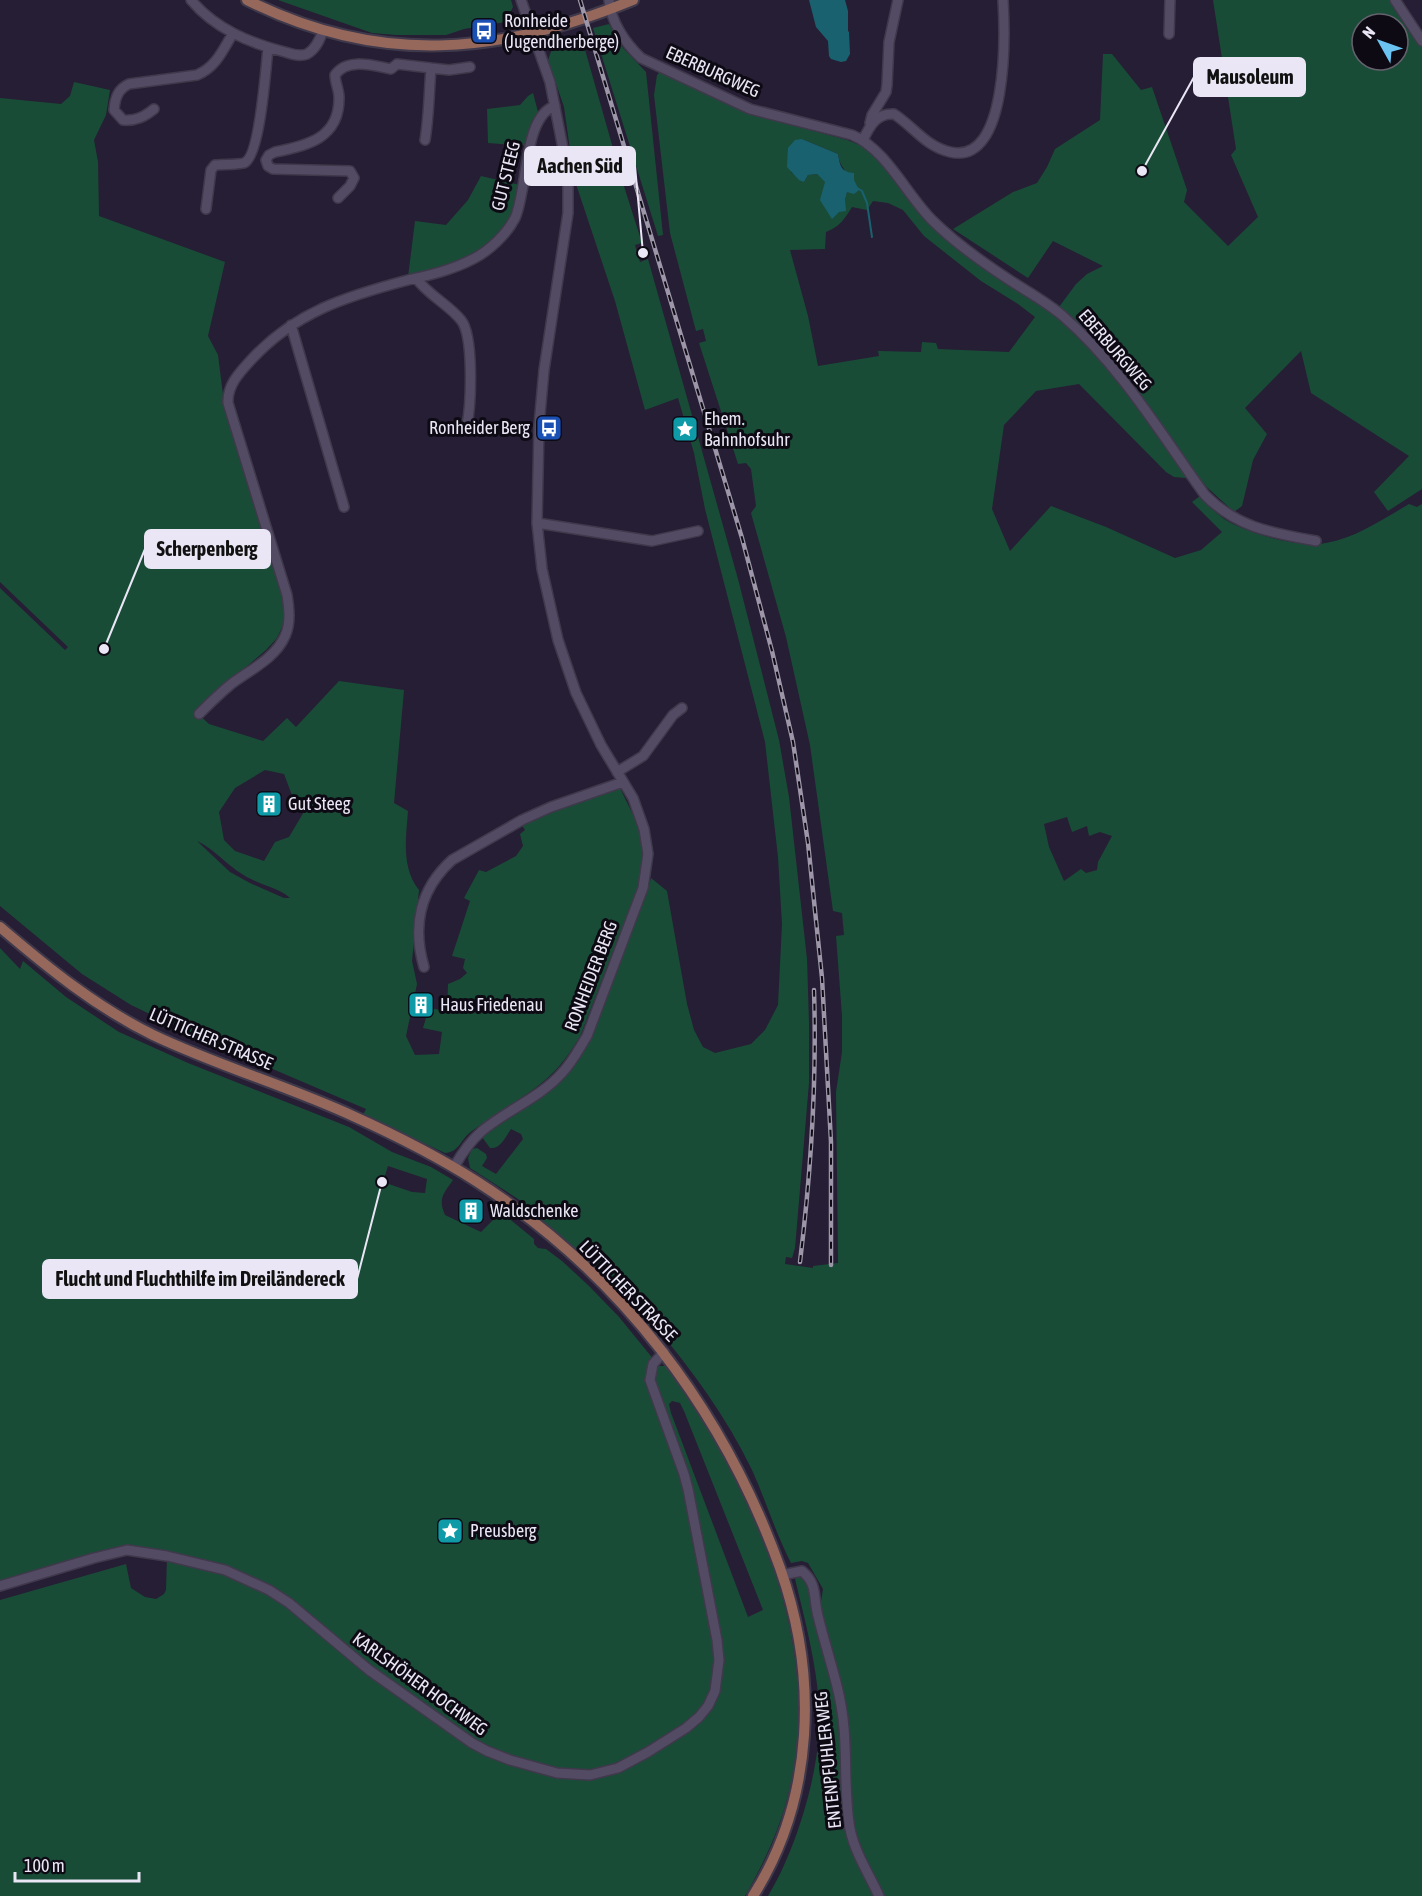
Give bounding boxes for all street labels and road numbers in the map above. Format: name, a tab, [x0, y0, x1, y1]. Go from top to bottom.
street label: EBERBURGWEG	[663, 41, 763, 102]
street label: GUT STEEG	[487, 139, 524, 213]
street label: EBERBURGWEG	[1074, 305, 1156, 395]
street label: RONHEIDER BERG	[560, 918, 621, 1034]
street label: LÜTTICHER STRASSE	[146, 1003, 276, 1074]
street label: LÜTTICHER STRASSE	[575, 1236, 682, 1346]
street label: KARLSHÖHER HOCHWEG	[349, 1628, 492, 1740]
street label: ENTENPFUHLER WEG	[810, 1690, 845, 1830]

